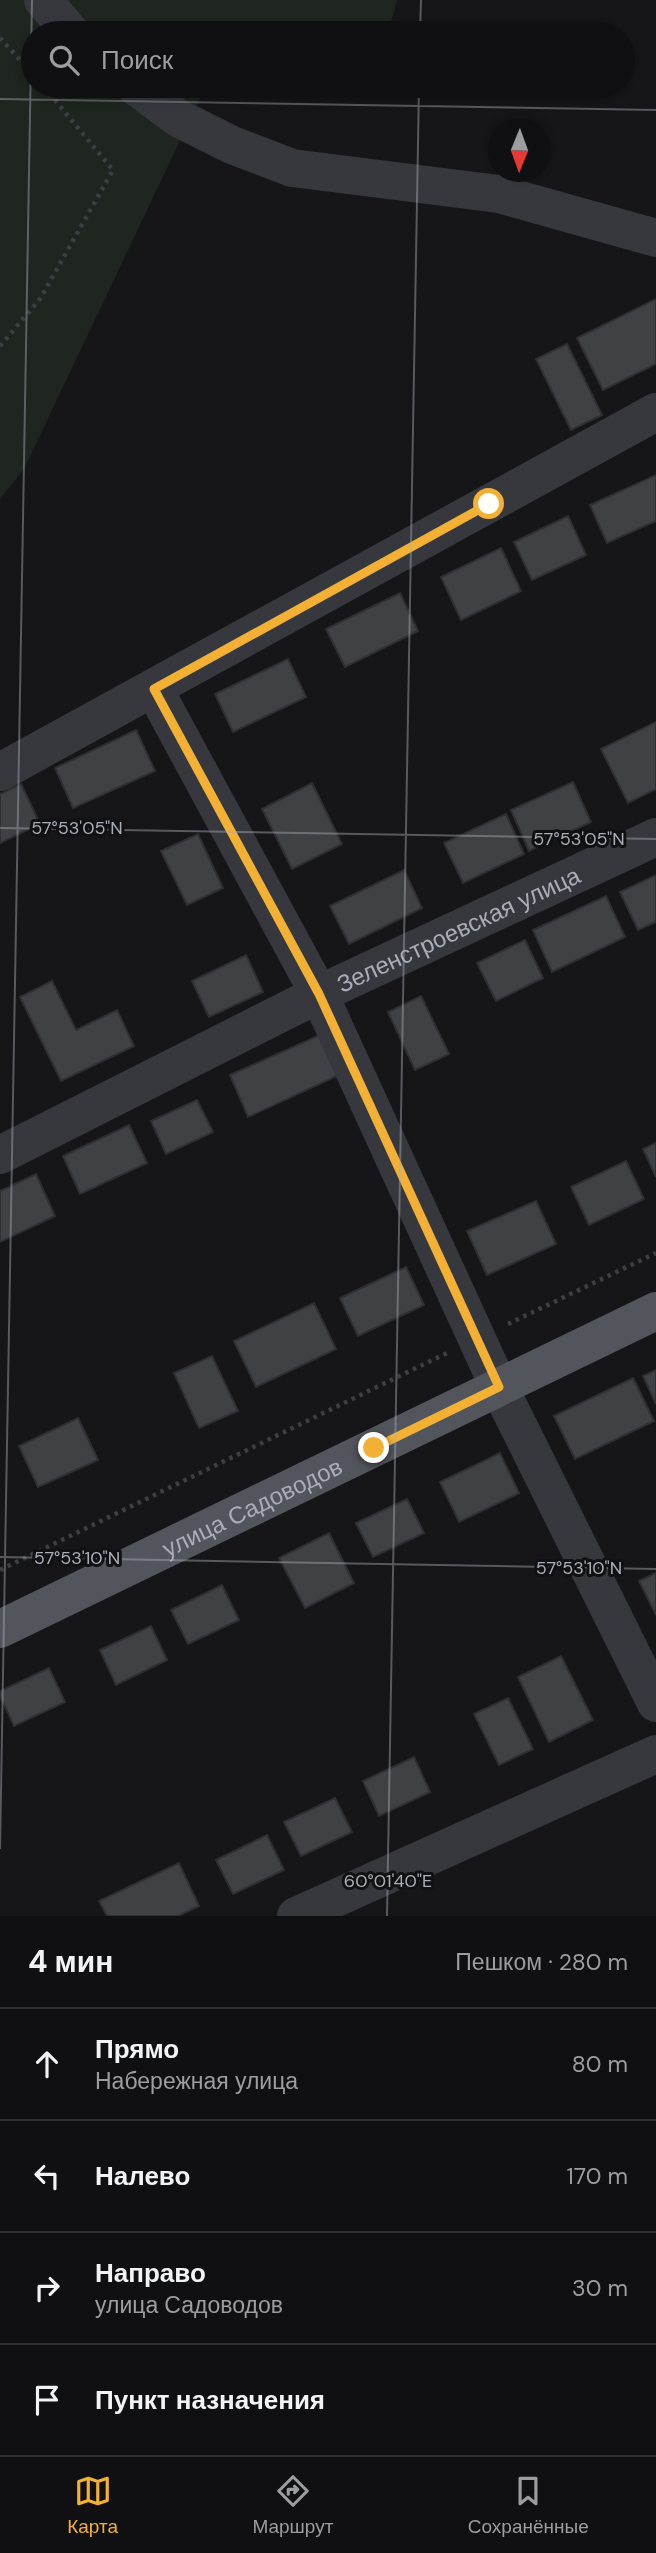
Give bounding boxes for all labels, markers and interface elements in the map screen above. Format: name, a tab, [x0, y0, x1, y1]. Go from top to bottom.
search box	[21, 21, 635, 98]
icon: search	[45, 41, 83, 79]
text: Поиск	[101, 43, 173, 77]
north arrow	[488, 119, 551, 182]
route start	[473, 488, 504, 519]
text: 57°53'05"N	[31, 816, 123, 840]
text: 57°53'05"N	[533, 827, 625, 851]
street label: Зеленстроевская улица	[332, 859, 586, 999]
route end	[358, 1432, 389, 1463]
street label: улица Садоводов	[157, 1450, 347, 1564]
text: 57°53'10"N	[34, 1546, 120, 1570]
text: 57°53'10"N	[536, 1556, 622, 1580]
text: 60°01'40"E	[344, 1869, 432, 1893]
text: 4 мин	[28, 1942, 113, 1981]
text: Пешком · 280 m	[455, 1947, 628, 1977]
text: Прямо	[95, 2032, 179, 2066]
icon: ahead	[28, 2045, 66, 2083]
text: 80 m	[572, 2049, 628, 2079]
text: Набережная улица	[95, 2066, 298, 2096]
icon: left	[28, 2157, 66, 2195]
text: Налево	[95, 2159, 190, 2193]
text: 170 m	[567, 2161, 628, 2191]
text: Направо	[95, 2256, 206, 2290]
icon: right	[28, 2269, 66, 2307]
text: 30 m	[572, 2273, 628, 2303]
text: улица Садоводов	[95, 2290, 283, 2320]
icon: arrive	[28, 2381, 66, 2419]
text: Пункт назначения	[95, 2383, 325, 2417]
tab: Карта	[67, 2472, 118, 2539]
tab: Маршрут	[252, 2472, 333, 2539]
tab: Сохранённые	[468, 2472, 589, 2539]

